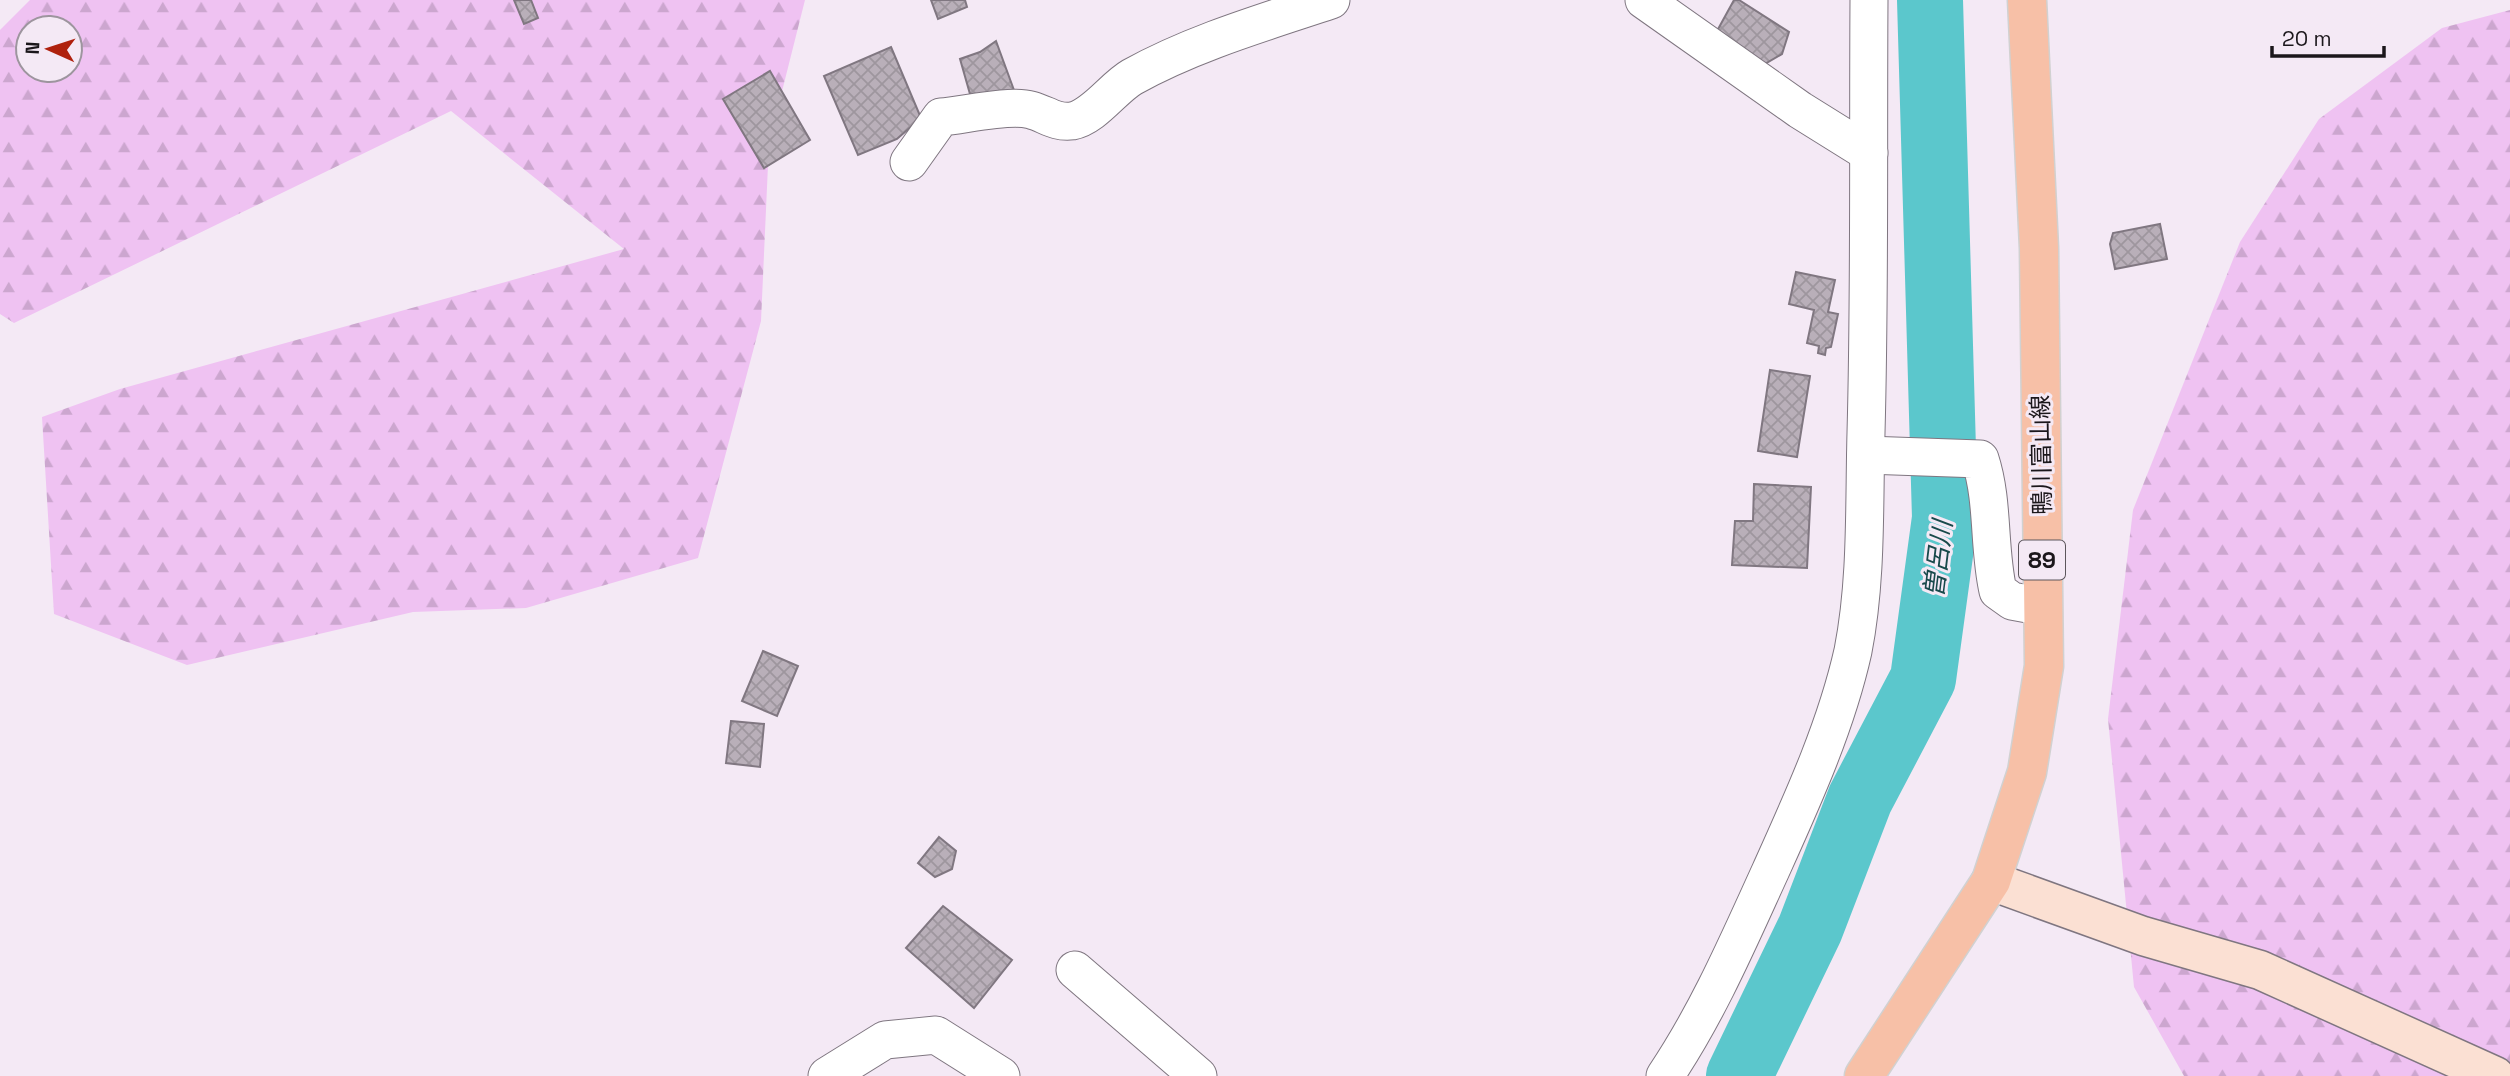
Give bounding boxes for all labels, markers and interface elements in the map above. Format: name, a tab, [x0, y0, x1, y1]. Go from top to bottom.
north arrow	[14, 14, 84, 84]
scale bar	[2272, 14, 2384, 58]
text: 20 m	[2282, 25, 2332, 52]
text: N	[20, 41, 45, 55]
street label: 鴨川富山線	[2024, 395, 2058, 515]
water label: 曽呂川	[1916, 515, 1960, 600]
road number: 89	[2019, 540, 2065, 580]

